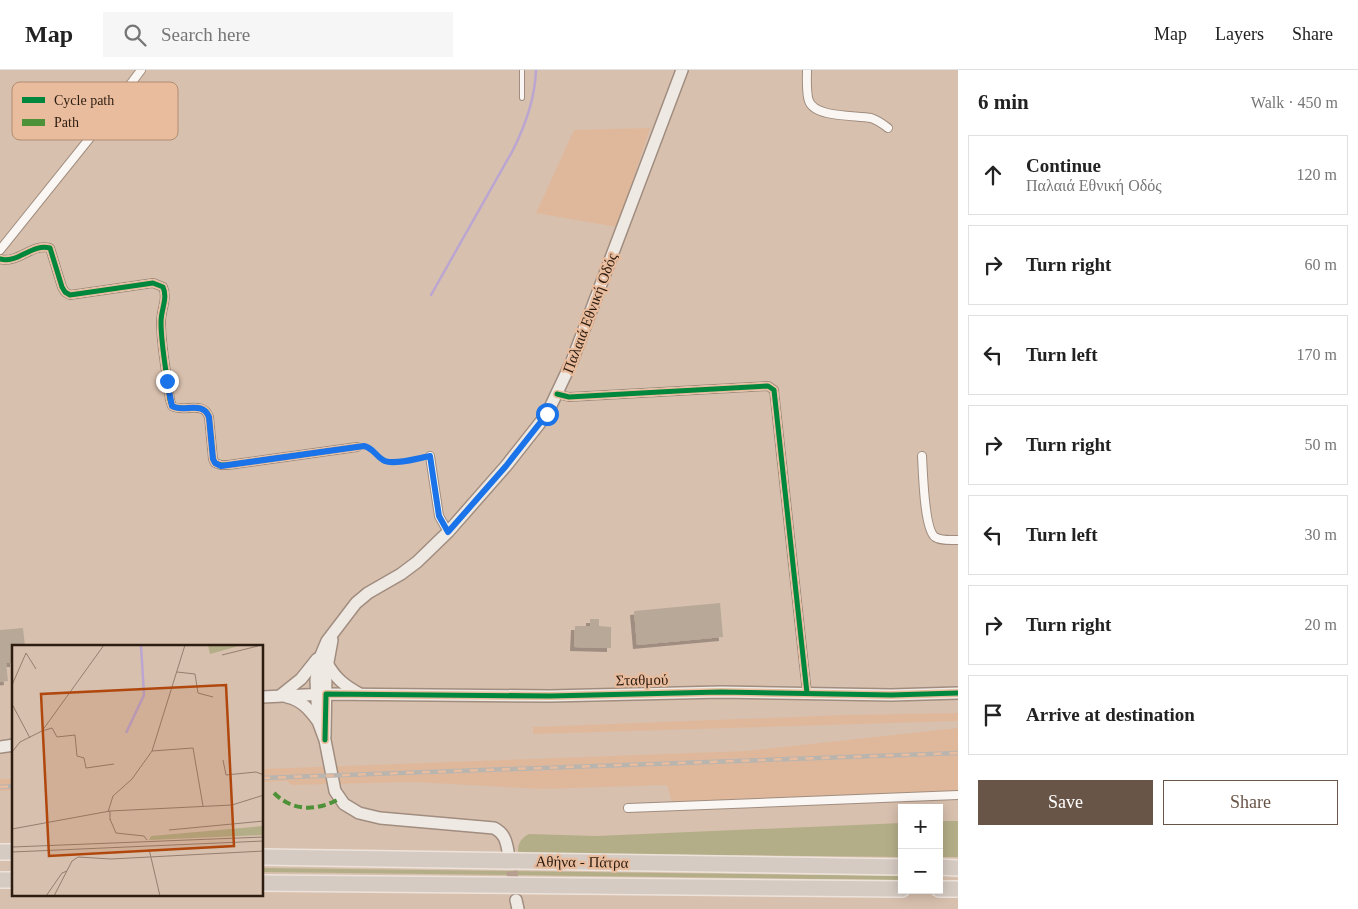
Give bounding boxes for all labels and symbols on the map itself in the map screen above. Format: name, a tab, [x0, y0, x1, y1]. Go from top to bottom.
legend	[12, 82, 178, 140]
text: Cycle path	[54, 93, 114, 108]
text: Path	[54, 115, 79, 130]
street label: Παλαιά Εθνική Οδός	[560, 251, 620, 375]
route end	[156, 370, 179, 393]
route start	[536, 403, 559, 426]
inset map	[12, 645, 264, 896]
street label: Σταθμού	[616, 672, 668, 688]
street label: Αθήνα - Πάτρα	[535, 853, 629, 871]

